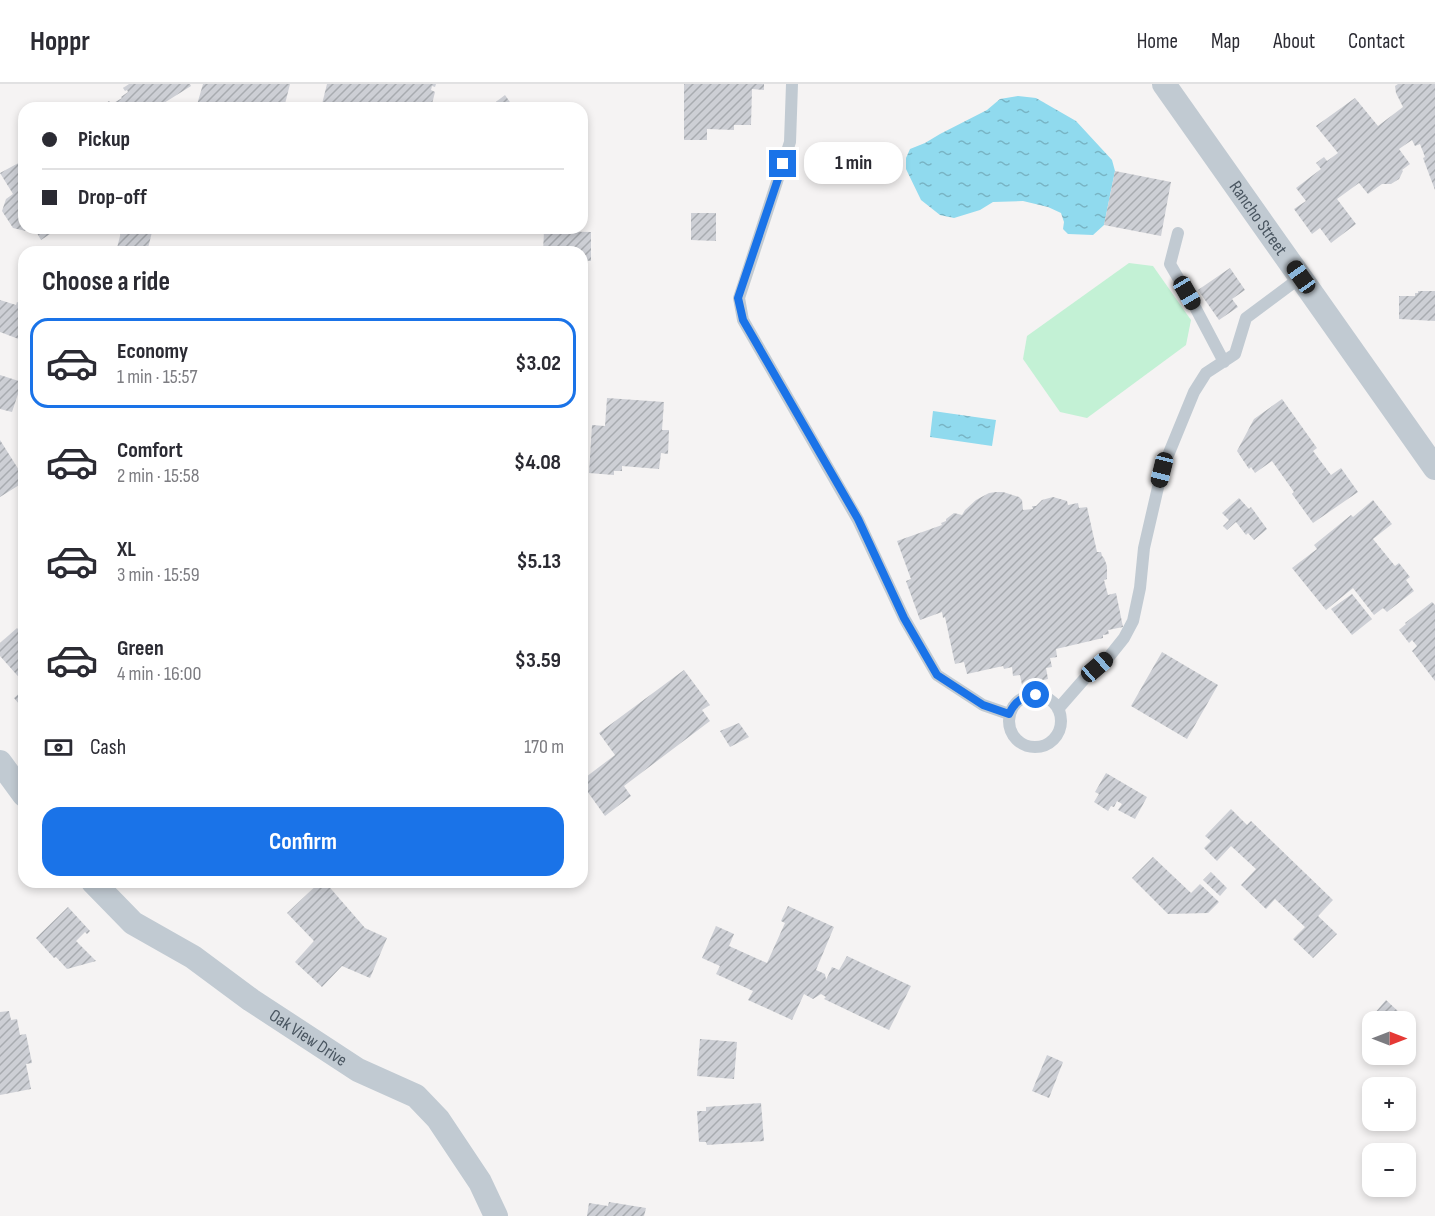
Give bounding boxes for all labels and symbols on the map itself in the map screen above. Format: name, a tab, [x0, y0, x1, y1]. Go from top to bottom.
callout: 1 min	[804, 143, 903, 185]
route end	[769, 150, 796, 177]
street label: Rancho Street	[1225, 177, 1292, 260]
car	[1283, 257, 1319, 297]
car	[1170, 273, 1204, 313]
car	[1149, 450, 1175, 490]
car	[1078, 648, 1116, 686]
route start	[1022, 681, 1049, 708]
street label: Oak View Drive	[266, 1005, 351, 1071]
north arrow	[1362, 1011, 1416, 1065]

